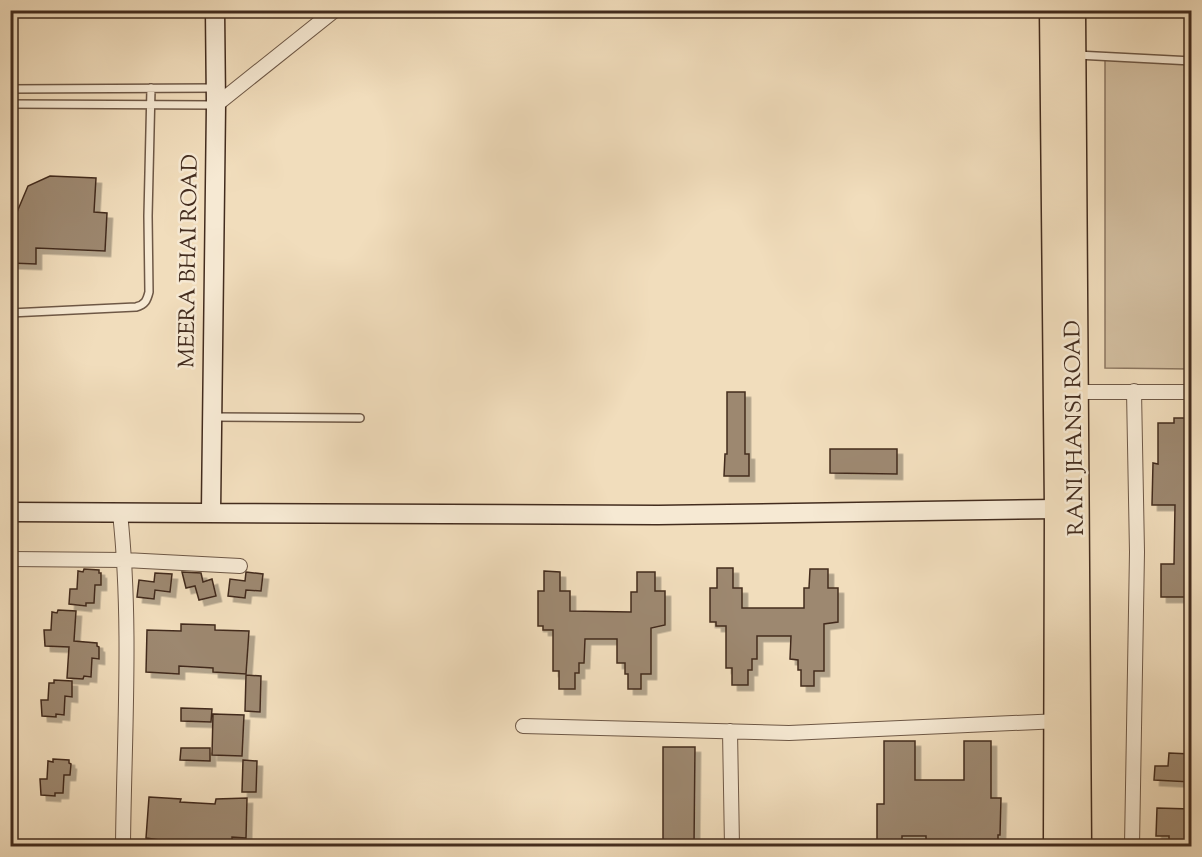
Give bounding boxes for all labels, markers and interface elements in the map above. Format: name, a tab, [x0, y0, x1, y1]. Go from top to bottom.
street label: MEERA BHAI ROAD	[172, 154, 208, 368]
street label: RANI JHANSI ROAD	[1058, 320, 1094, 536]

